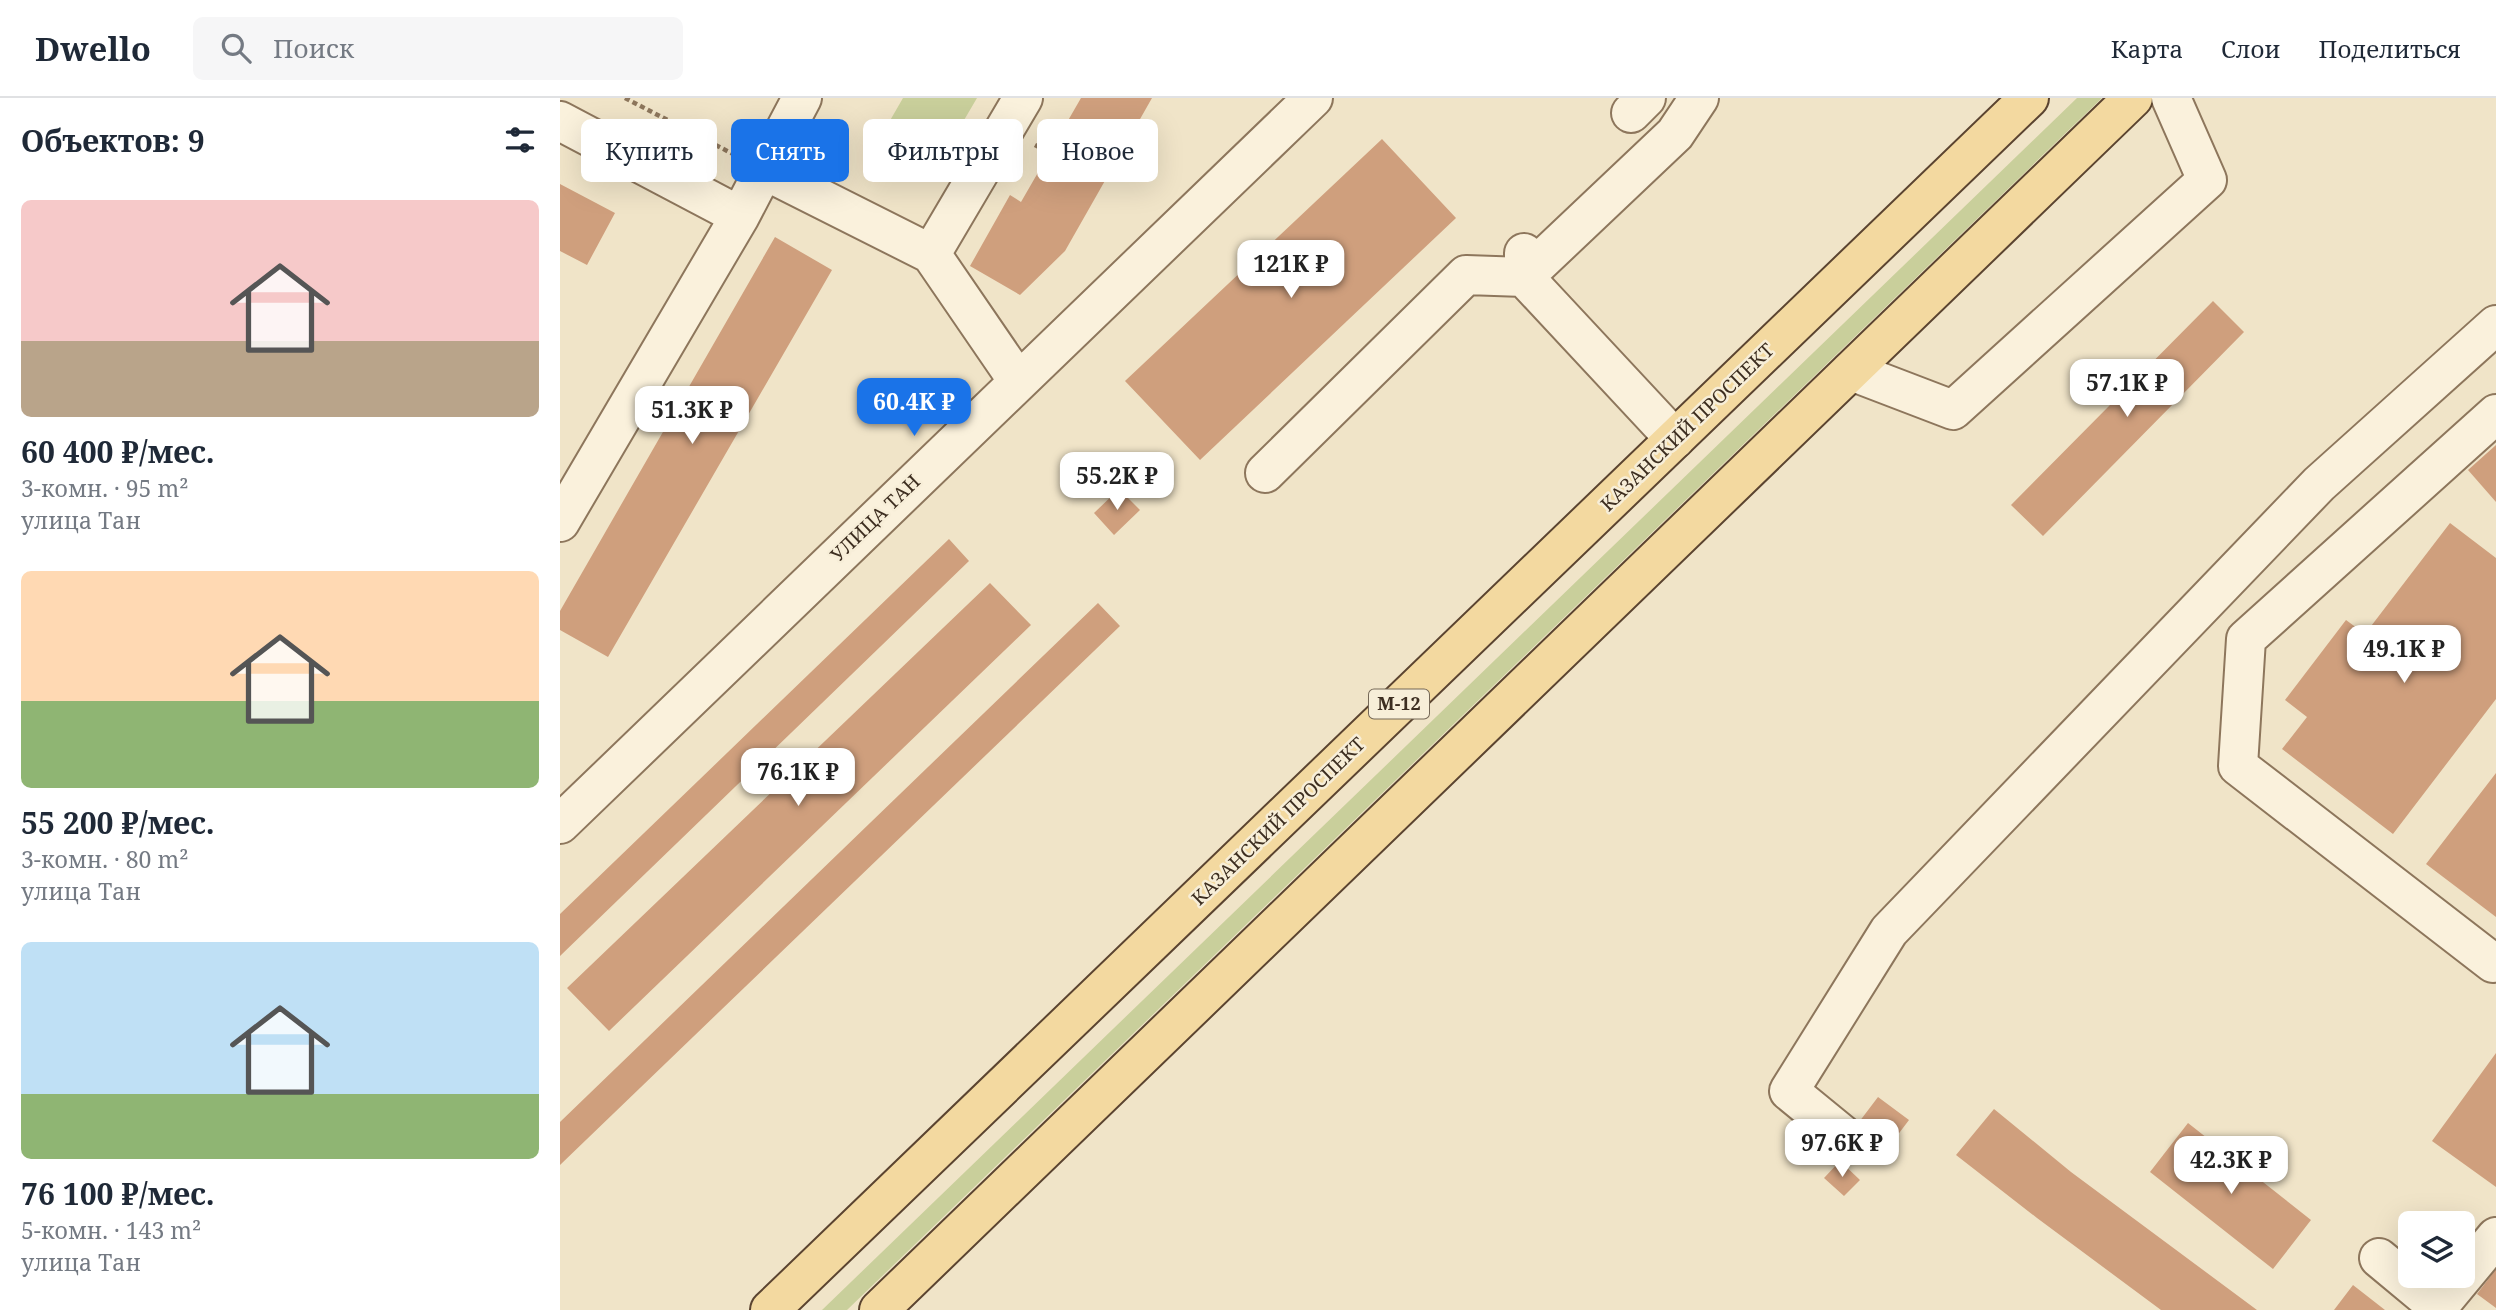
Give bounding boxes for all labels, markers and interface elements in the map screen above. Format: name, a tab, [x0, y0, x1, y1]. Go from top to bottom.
search box	[193, 17, 683, 80]
text: Dwello	[35, 26, 151, 71]
icon: search	[217, 29, 255, 67]
text: Поиск	[273, 30, 354, 66]
text: Карта	[2111, 32, 2183, 65]
text: Слои	[2221, 32, 2281, 65]
text: Поделиться	[2319, 32, 2461, 65]
chip: Купить	[581, 119, 717, 182]
chip: Снять	[731, 119, 849, 182]
chip: Фильтры	[863, 119, 1023, 182]
chip: Новое	[1037, 119, 1158, 182]
text: Объектов: 9	[21, 120, 205, 161]
icon: filters	[501, 121, 539, 159]
pin: 121K ₽	[1234, 240, 1348, 300]
icon: home	[217, 245, 343, 371]
text: 121K ₽	[1253, 247, 1329, 279]
street label: КАЗАНСКИЙ ПРОСПЕКТ	[1595, 337, 1779, 517]
pin: 57.1K ₽	[2062, 360, 2192, 419]
text: 57.1K ₽	[2086, 366, 2168, 398]
pin: 60.4K ₽	[849, 378, 979, 438]
text: 60.4K ₽	[873, 385, 955, 417]
pin: 51.3K ₽	[627, 386, 757, 446]
text: 51.3K ₽	[651, 393, 733, 425]
text: 60 400 ₽/мес.	[21, 431, 215, 472]
pin: 55.2K ₽	[1052, 452, 1182, 512]
text: 55.2K ₽	[1076, 459, 1158, 491]
street label: УЛИЦА ТАН	[825, 469, 925, 567]
text: 3-комн. · 95 m²	[21, 472, 188, 504]
text: улица Тан	[21, 504, 141, 536]
icon: home	[217, 616, 343, 742]
pin: 49.1K ₽	[2339, 626, 2469, 685]
text: 49.1K ₽	[2363, 632, 2445, 664]
road number: М-12	[1369, 690, 1429, 718]
street label: КАЗАНСКИЙ ПРОСПЕКТ	[1186, 731, 1370, 911]
pin: 76.1K ₽	[733, 748, 863, 808]
text: 76.1K ₽	[757, 755, 839, 787]
text: 55 200 ₽/мес.	[21, 802, 215, 843]
text: 3-комн. · 80 m²	[21, 843, 188, 875]
text: улица Тан	[21, 875, 141, 907]
icon: home	[217, 987, 343, 1113]
pin: 97.6K ₽	[1777, 1119, 1907, 1179]
text: 97.6K ₽	[1801, 1126, 1883, 1158]
pin: 42.3K ₽	[2166, 1136, 2296, 1196]
text: 42.3K ₽	[2190, 1143, 2272, 1175]
text: 76 100 ₽/мес.	[21, 1173, 215, 1214]
map controls	[2398, 1211, 2475, 1288]
button: layers	[2398, 1211, 2475, 1288]
text: 5-комн. · 143 m²	[21, 1214, 201, 1246]
text: улица Тан	[21, 1246, 141, 1278]

